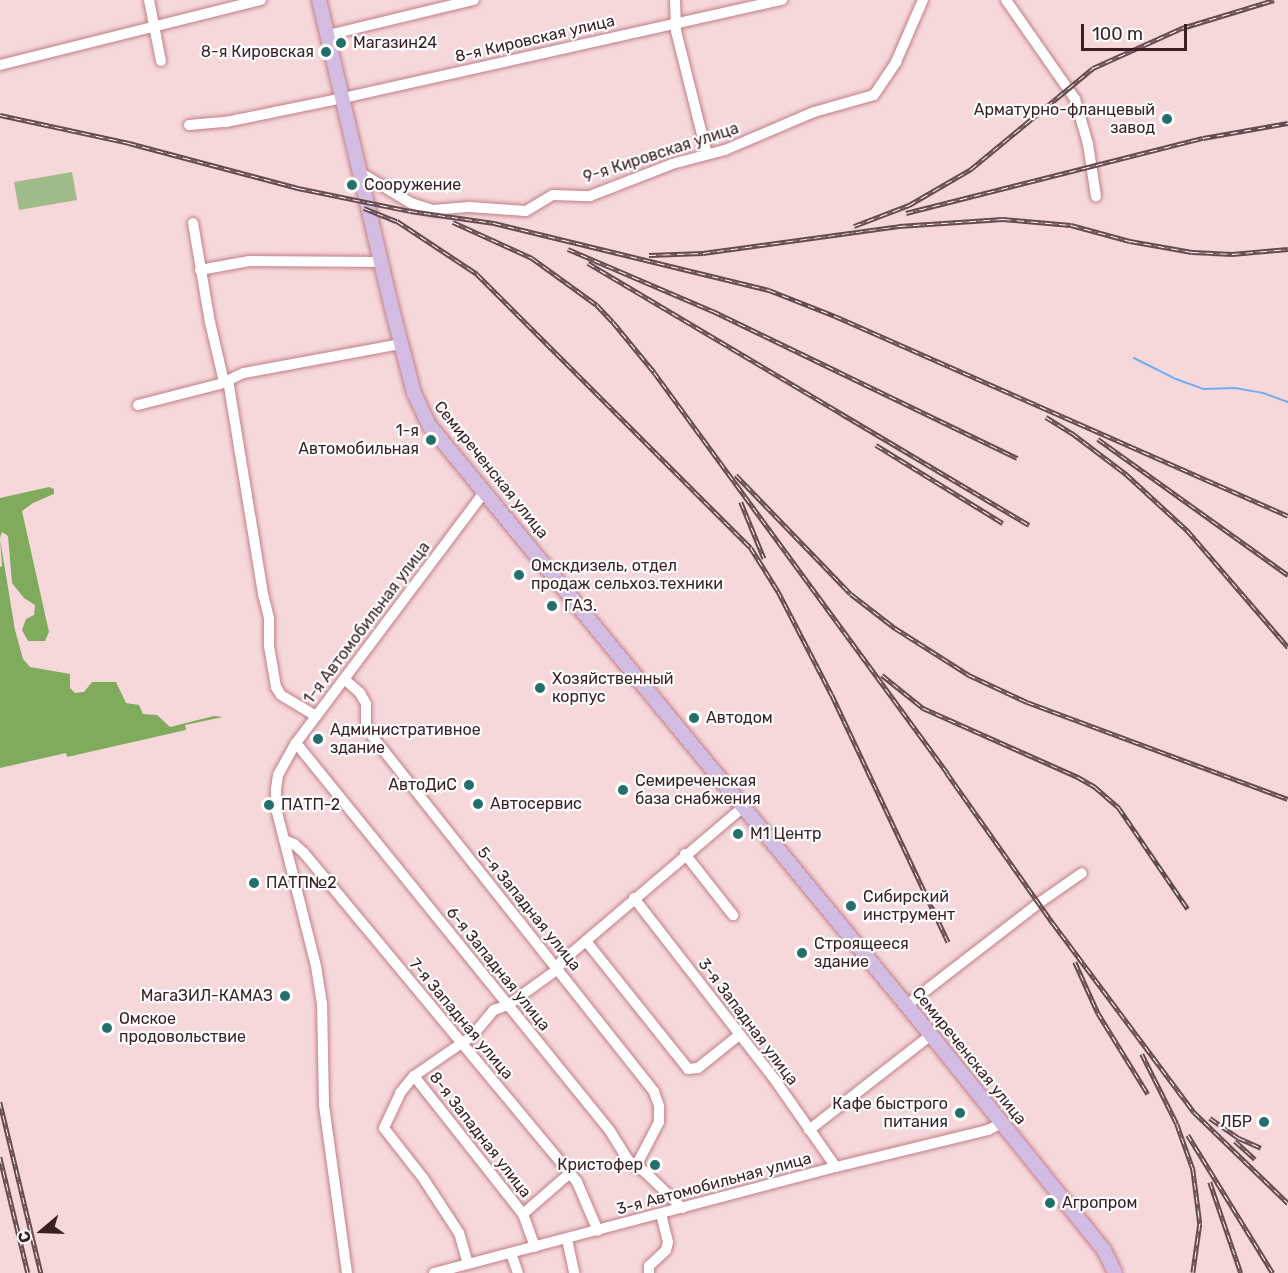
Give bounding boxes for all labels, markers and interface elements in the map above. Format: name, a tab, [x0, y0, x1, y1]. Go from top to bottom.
street label: 8-я Кировская улица	[453, 11, 617, 67]
scale bar	[1084, 12, 1190, 50]
text: 100 m	[1092, 23, 1143, 45]
place label: Магазин24	[353, 33, 437, 53]
marker: Магазин24	[334, 36, 348, 50]
place label: 8-я Кировская	[201, 42, 314, 62]
marker: 8-я Кировская	[319, 45, 333, 59]
place label: Арматурно-фланцевый завод	[974, 100, 1155, 138]
marker: Арматурно-фланцевый завод	[1160, 112, 1174, 126]
street label: 9-я Кировская улица	[581, 119, 741, 187]
place label: Сооружение	[364, 175, 461, 195]
marker: Сооружение	[345, 178, 359, 192]
street label: Семиреченская улица	[430, 397, 552, 543]
place label: 1-я Автомобильная	[298, 421, 419, 459]
marker: 1-я Автомобильная	[424, 433, 438, 447]
street label: 1-я Автомобильная улица	[300, 538, 434, 708]
place label: Омскдизель, отдел продаж сельхоз.техники	[531, 556, 723, 594]
marker: Омскдизель, отдел продаж сельхоз.техники	[512, 568, 526, 582]
place label: ГАЗ.	[564, 596, 597, 616]
marker: ГАЗ.	[545, 599, 559, 613]
place label: Хозяйственный корпус	[552, 669, 673, 707]
marker: Хозяйственный корпус	[533, 681, 547, 695]
place label: Автодом	[706, 708, 773, 728]
marker: Автодом	[687, 711, 701, 725]
place label: Административное здание	[330, 720, 481, 758]
marker: Административное здание	[311, 732, 325, 746]
place label: Семиреченская база снабжения	[635, 771, 761, 809]
place label: АвтоДиС	[388, 775, 457, 795]
marker: АвтоДиС	[462, 778, 476, 792]
marker: Семиреченская база снабжения	[616, 783, 630, 797]
place label: Автосервис	[490, 794, 582, 814]
place label: ПАТП-2	[281, 795, 340, 815]
marker: Автосервис	[471, 797, 485, 811]
marker: ПАТП-2	[262, 798, 276, 812]
place label: М1 Центр	[750, 824, 822, 844]
marker: М1 Центр	[731, 827, 745, 841]
street label: 5-я Западная улица	[473, 843, 585, 975]
place label: ПАТП№2	[266, 873, 337, 893]
marker: ПАТП№2	[247, 876, 261, 890]
place label: Сибирский инструмент	[863, 887, 955, 925]
marker: Сибирский инструмент	[844, 899, 858, 913]
street label: 6-я Западная улица	[442, 903, 554, 1035]
place label: Строящееся здание	[814, 934, 909, 972]
marker: Строящееся здание	[795, 946, 809, 960]
street label: 7-я Западная улица	[405, 955, 517, 1083]
street label: 3-я Западная улица	[694, 955, 802, 1089]
street label: Семиреченская улица	[908, 983, 1030, 1129]
place label: МагаЗИЛ-КАМАЗ	[141, 986, 273, 1006]
marker: МагаЗИЛ-КАМАЗ	[278, 989, 292, 1003]
place label: Омское продовольствие	[119, 1009, 246, 1047]
marker: Омское продовольствие	[100, 1021, 114, 1035]
street label: 8-я Западная улица	[425, 1068, 535, 1202]
place label: Кафе быстрого питания	[832, 1094, 948, 1132]
marker: Кафе быстрого питания	[953, 1106, 967, 1120]
place label: ЛБР	[1220, 1112, 1252, 1132]
marker: ЛБР	[1257, 1115, 1271, 1129]
street label: 3-я Автомобильная улица	[615, 1149, 813, 1219]
place label: Кристофер	[557, 1155, 643, 1175]
marker: Кристофер	[648, 1158, 662, 1172]
place label: Агропром	[1062, 1193, 1137, 1213]
marker: Агропром	[1043, 1196, 1057, 1210]
north arrow	[12, 1201, 72, 1261]
text: С	[14, 1229, 35, 1245]

